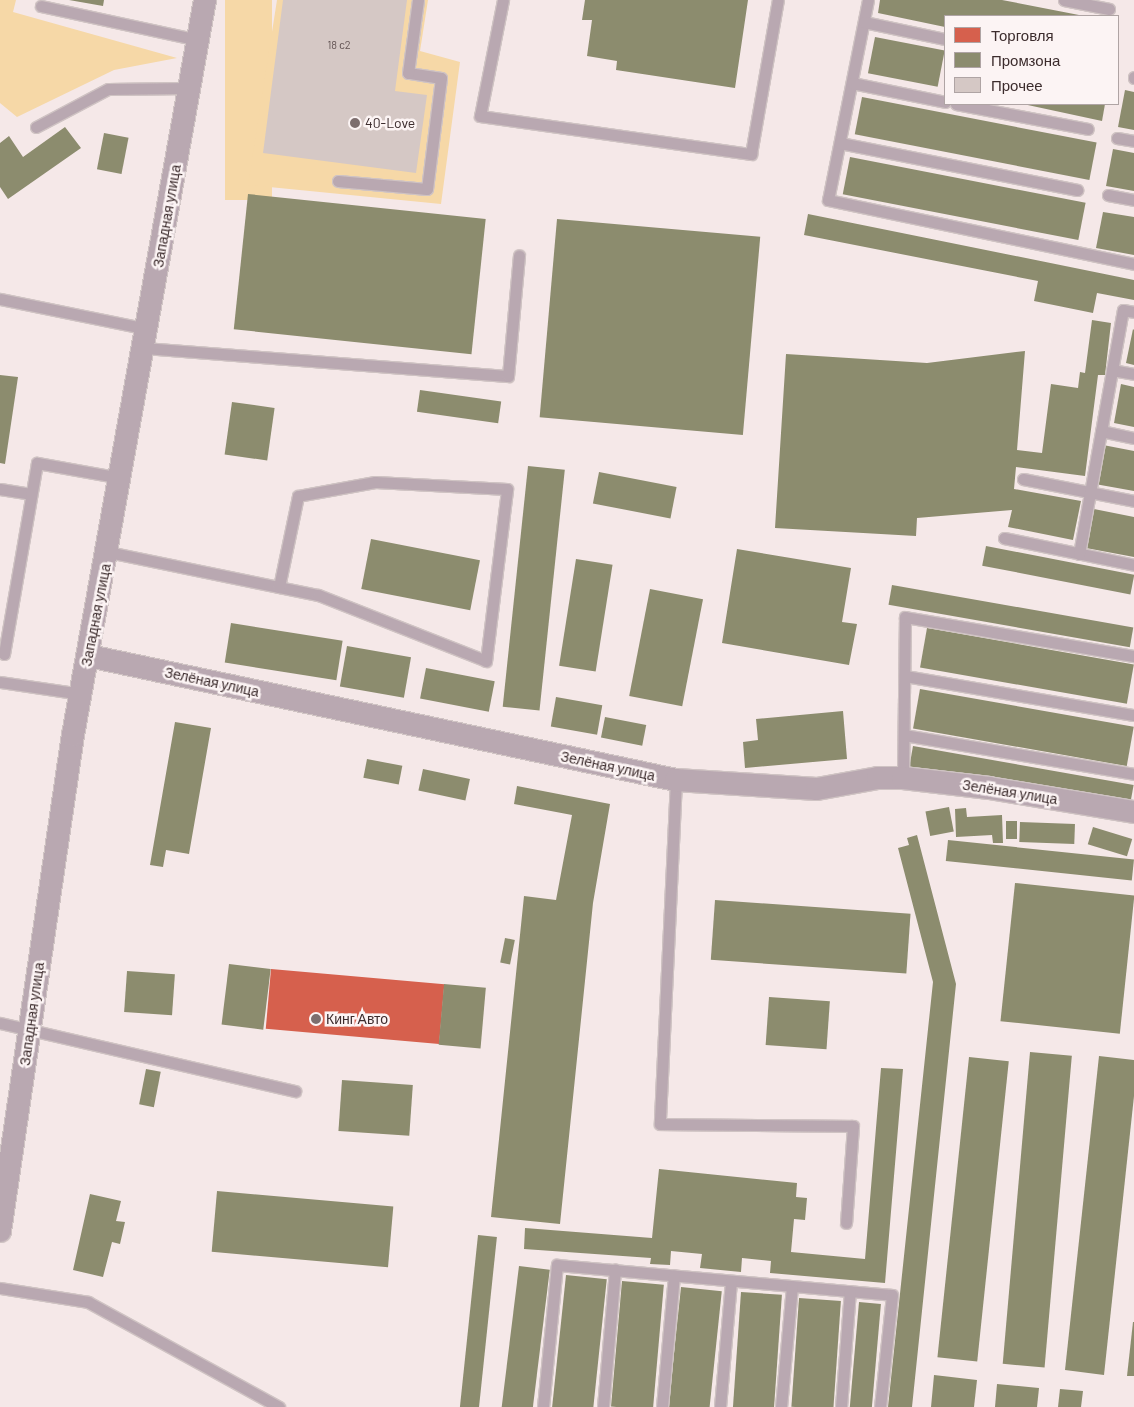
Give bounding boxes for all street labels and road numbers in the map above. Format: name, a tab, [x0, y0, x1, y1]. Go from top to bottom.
street label: Западная улица	[150, 163, 184, 269]
street label: Западная улица	[78, 562, 114, 668]
street label: Зелёная улица	[163, 664, 261, 700]
street label: Зелёная улица	[559, 748, 657, 784]
street label: Зелёная улица	[961, 776, 1059, 808]
street label: Западная улица	[16, 961, 48, 1067]

